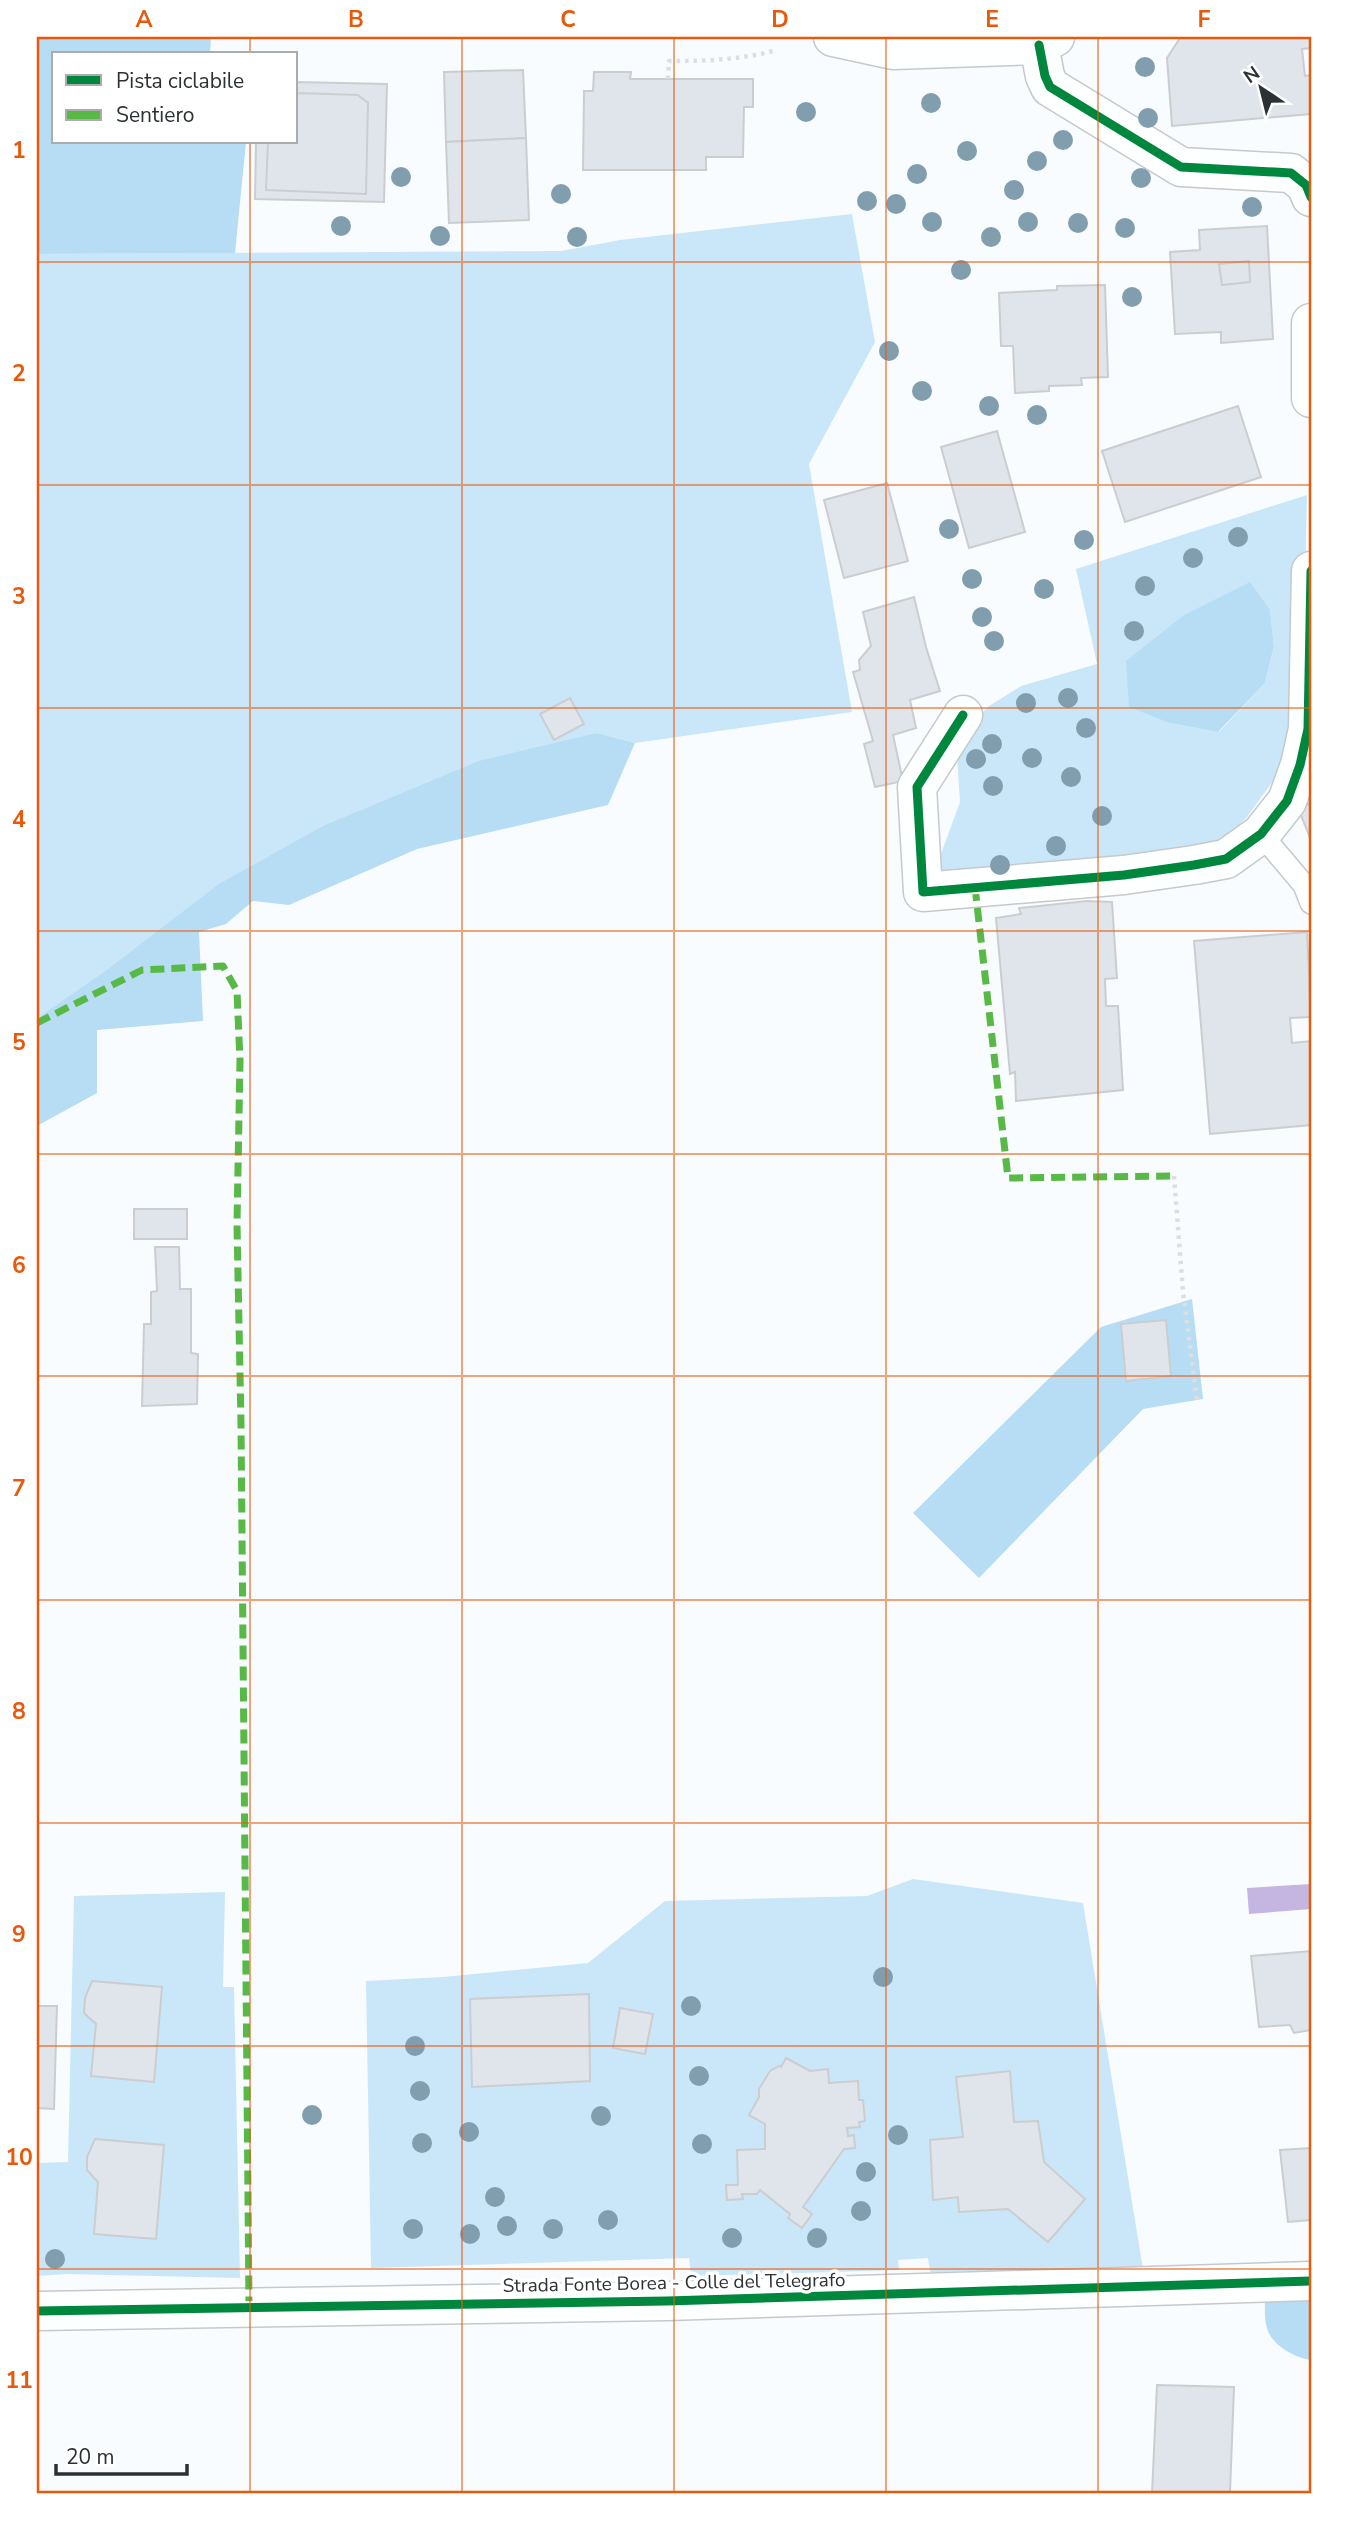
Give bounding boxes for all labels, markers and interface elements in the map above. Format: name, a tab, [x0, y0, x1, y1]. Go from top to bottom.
text: A	[135, 4, 153, 35]
text: B	[348, 4, 364, 35]
text: C	[560, 4, 576, 35]
text: D	[771, 4, 789, 35]
text: E	[985, 4, 999, 35]
text: F	[1198, 4, 1211, 35]
legend	[52, 52, 298, 144]
north arrow	[1226, 52, 1296, 122]
text: N	[1239, 60, 1265, 90]
text: Pista ciclabile	[116, 67, 244, 95]
text: Sentiero	[116, 101, 194, 129]
text: 1	[12, 135, 26, 166]
text: 2	[12, 358, 26, 389]
text: 3	[12, 581, 26, 612]
text: 4	[12, 804, 26, 835]
text: 5	[12, 1027, 26, 1058]
text: 6	[12, 1250, 26, 1281]
text: 7	[12, 1473, 26, 1504]
text: 8	[12, 1696, 26, 1727]
text: 9	[12, 1919, 26, 1950]
text: 10	[5, 2142, 33, 2173]
street label: Strada Fonte Borea - Colle del Telegrafo	[502, 2267, 846, 2299]
text: 11	[5, 2365, 33, 2396]
scale bar	[56, 2432, 187, 2476]
text: 20 m	[66, 2443, 115, 2471]

